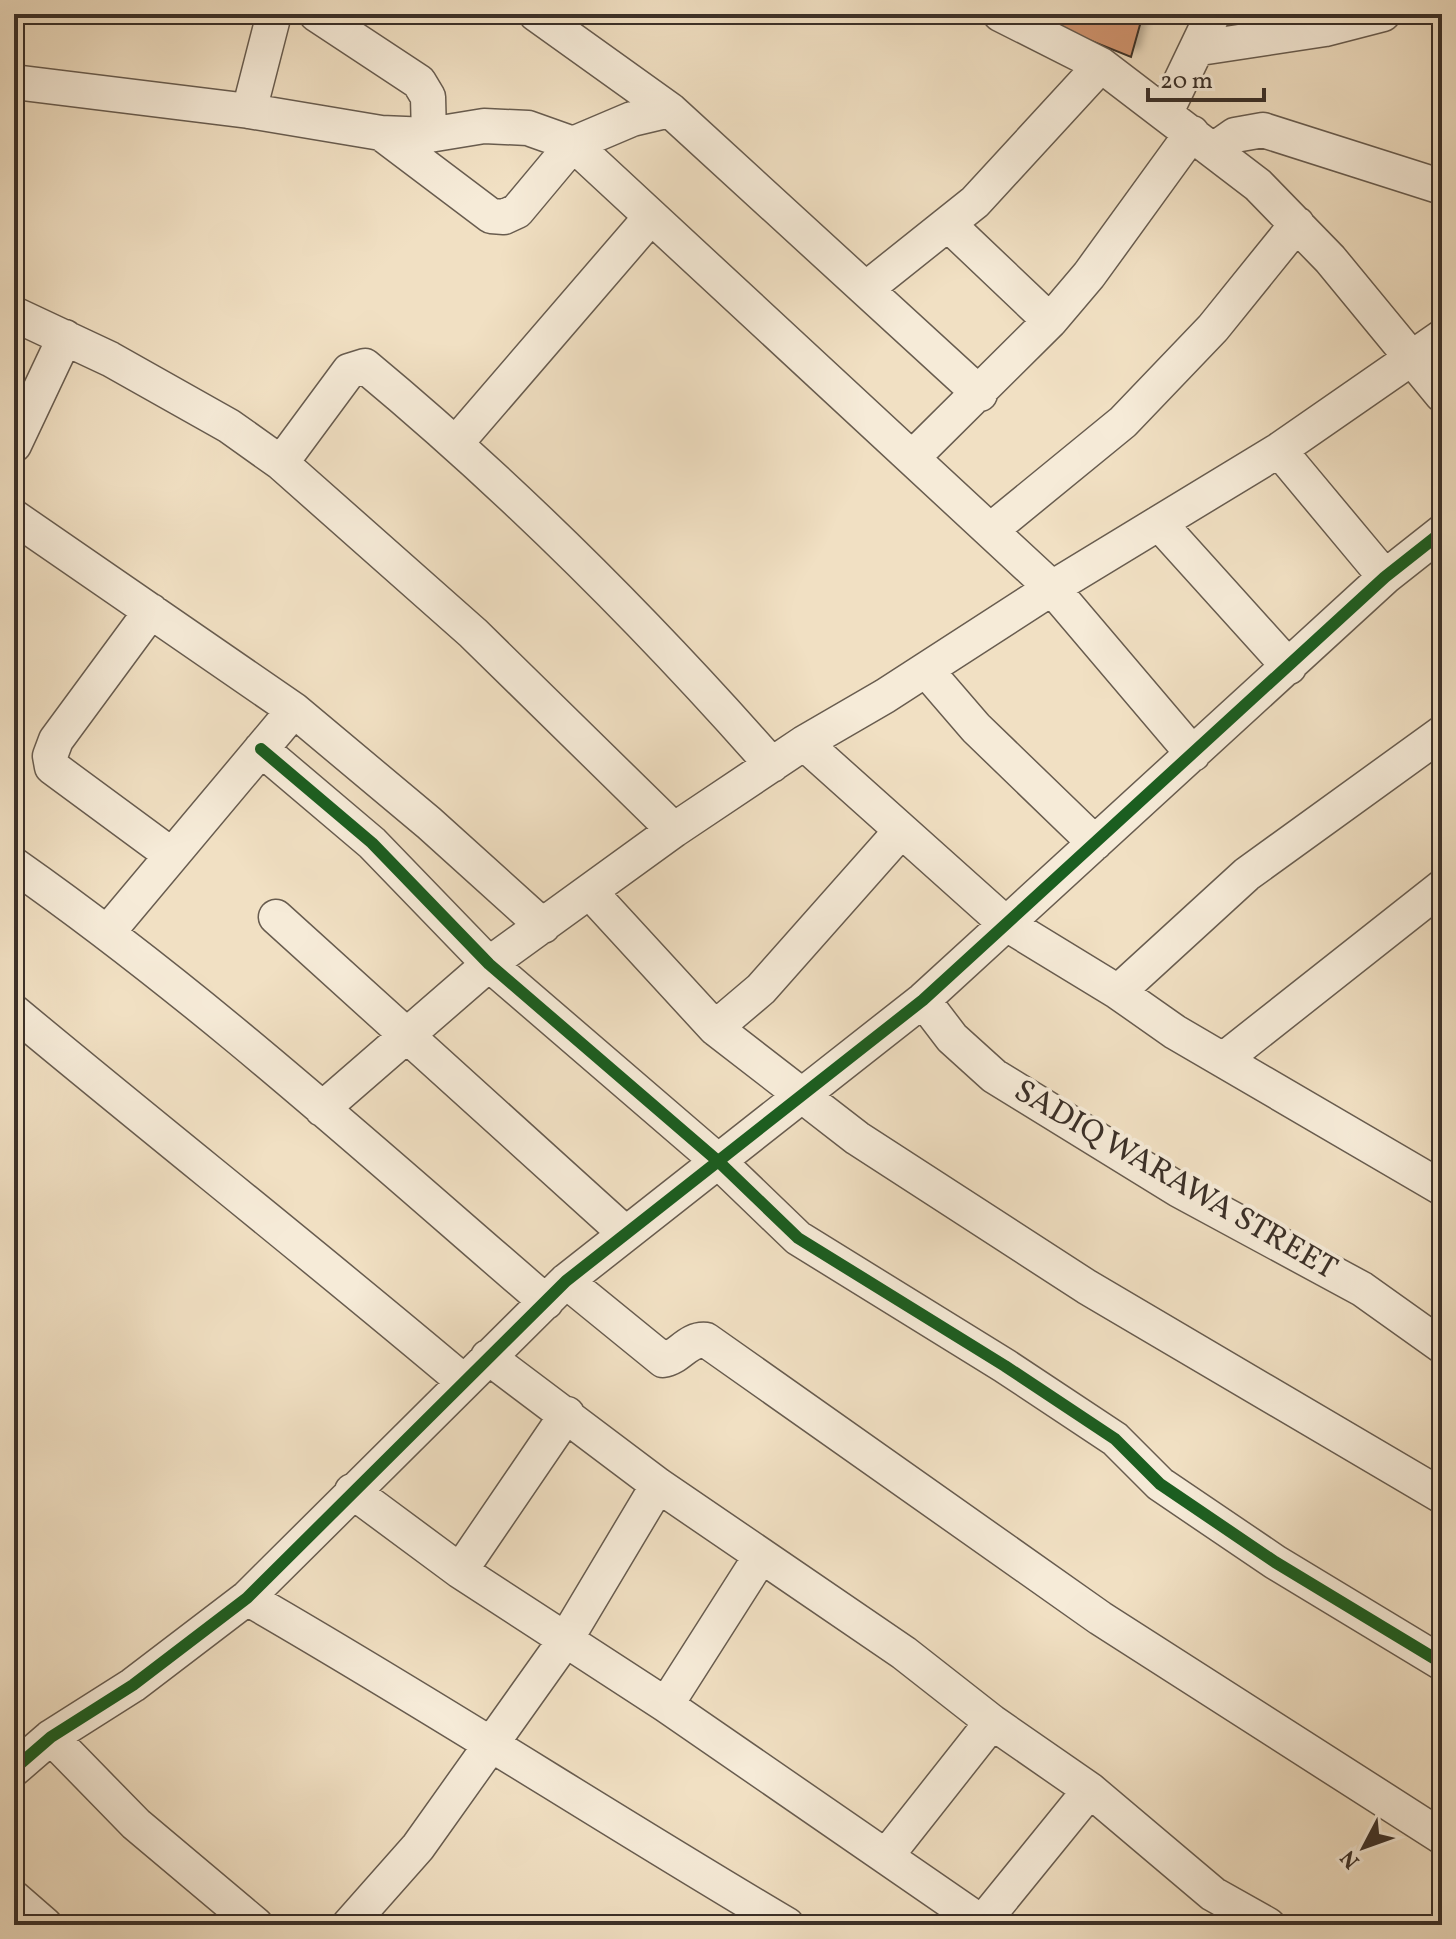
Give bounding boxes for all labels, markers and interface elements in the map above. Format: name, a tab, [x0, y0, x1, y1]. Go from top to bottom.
scale bar	[1148, 52, 1264, 102]
text: 20 m	[1160, 65, 1213, 99]
street label: SADIQ WARAWA STREET	[1005, 1070, 1345, 1292]
north arrow	[1324, 1807, 1404, 1887]
text: N	[1334, 1842, 1368, 1875]

